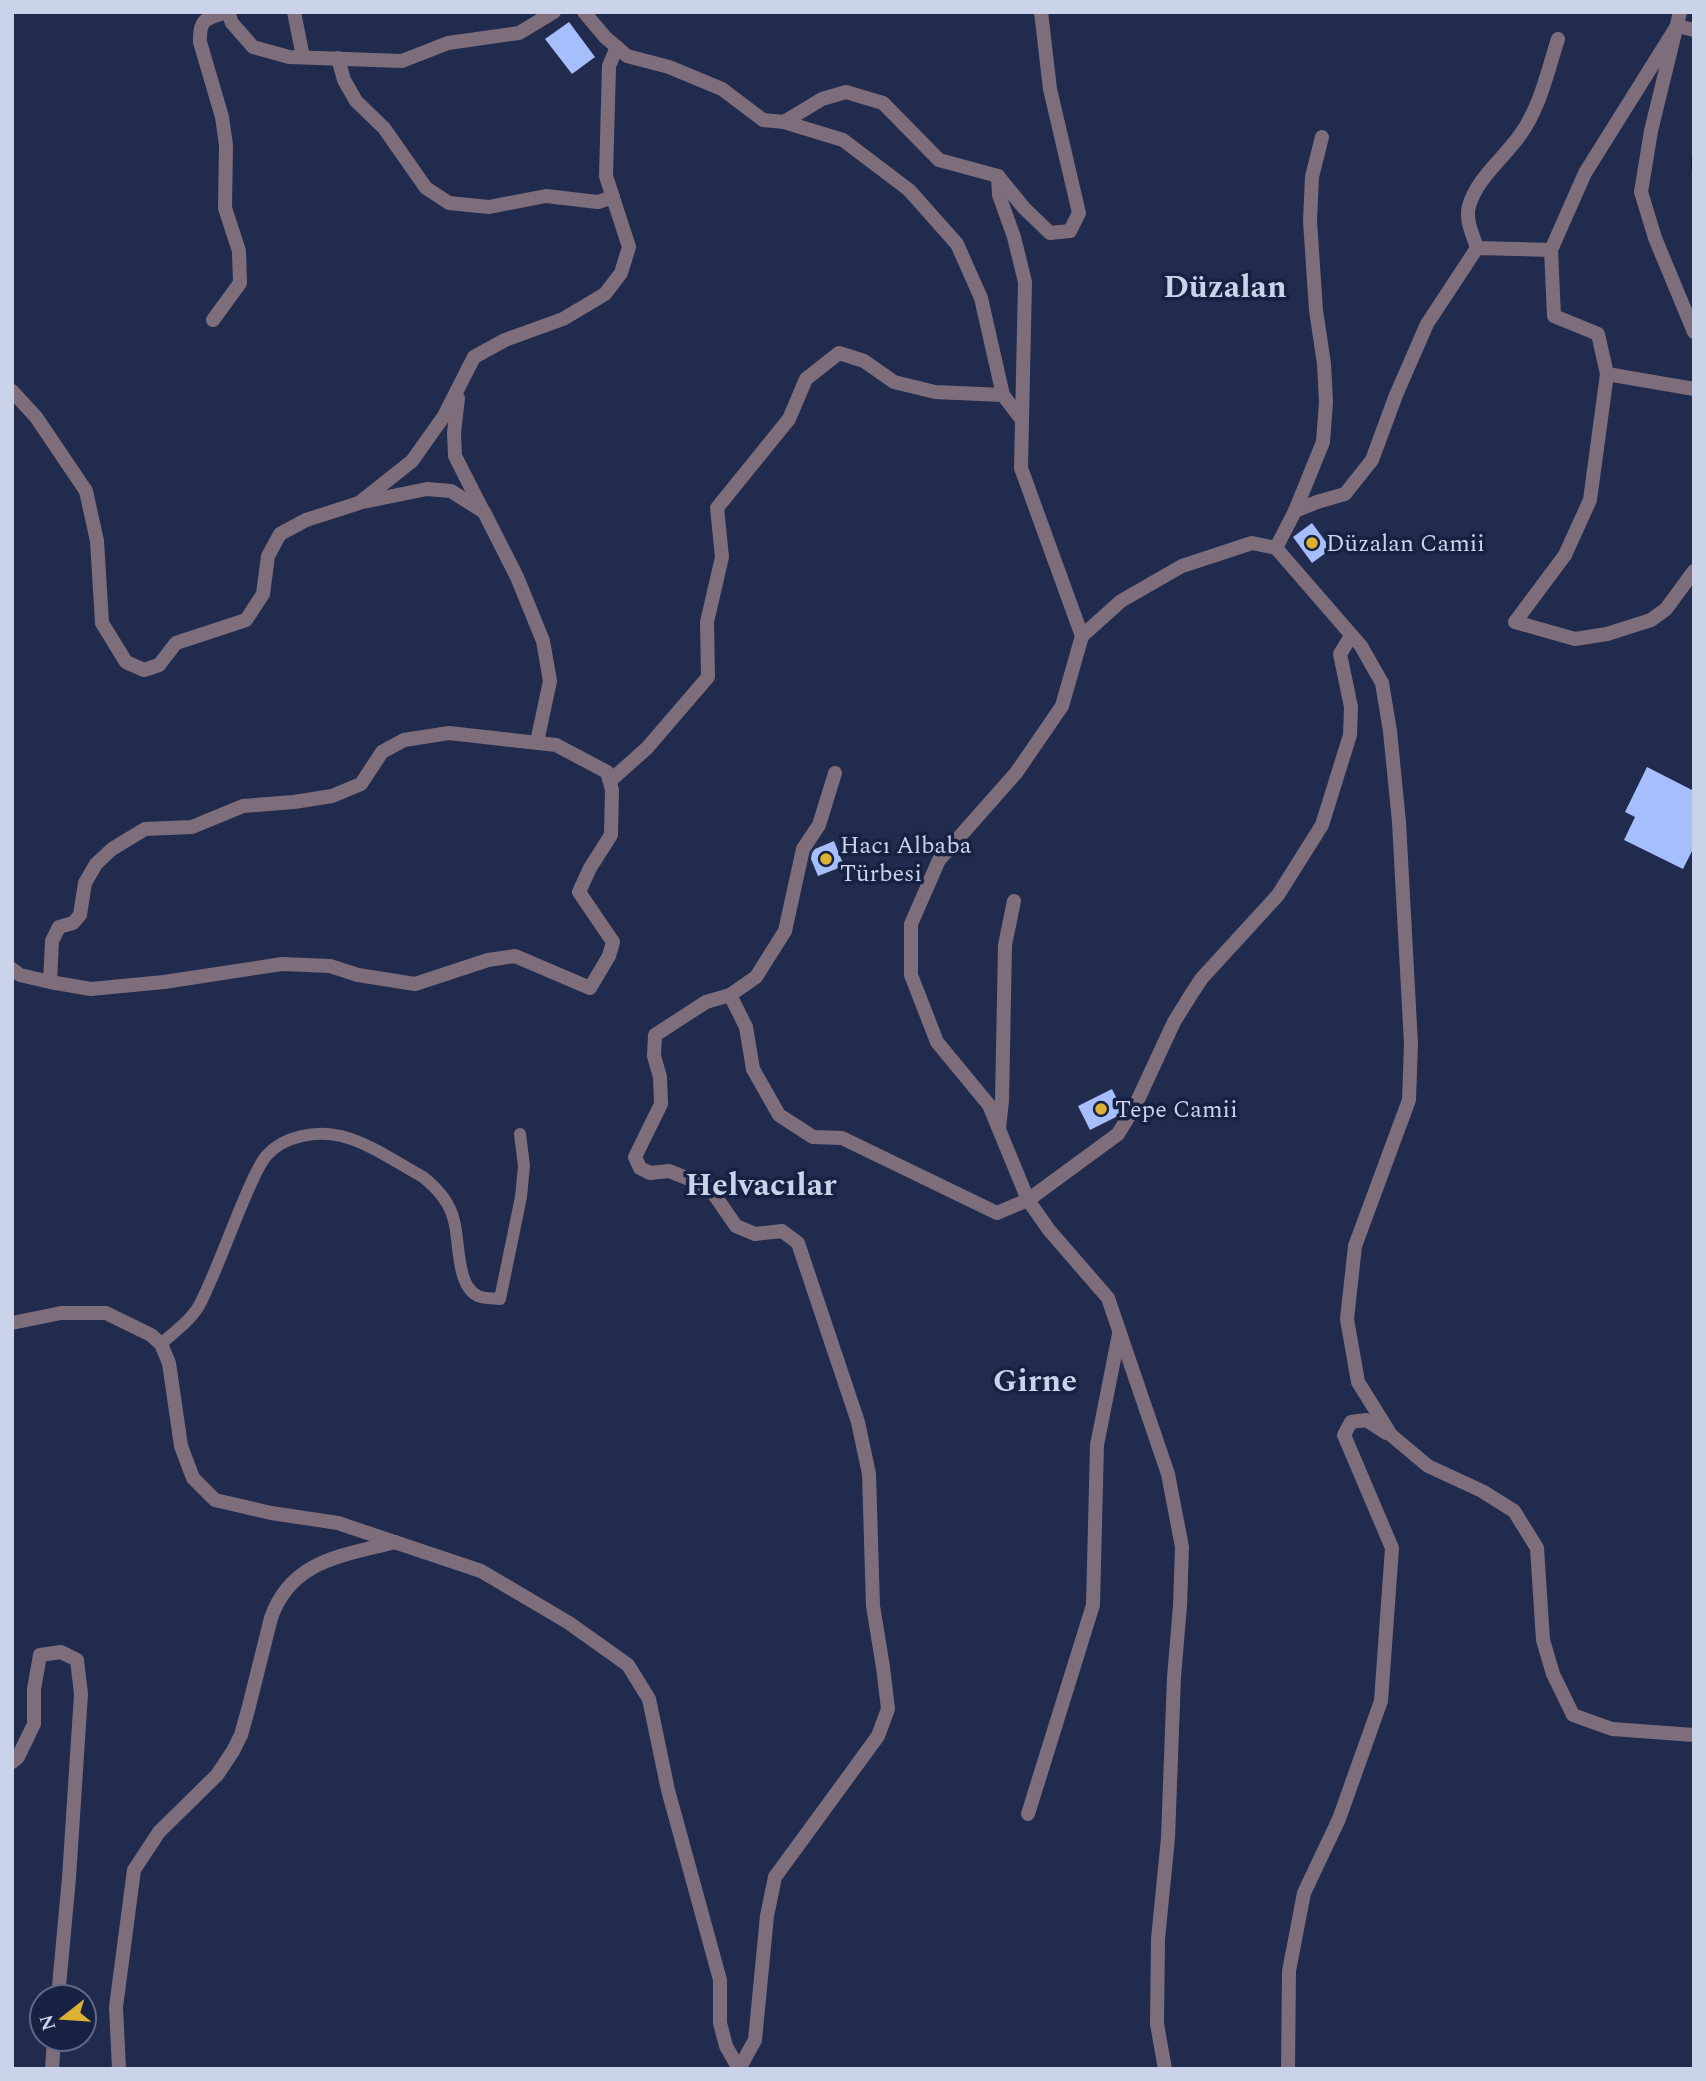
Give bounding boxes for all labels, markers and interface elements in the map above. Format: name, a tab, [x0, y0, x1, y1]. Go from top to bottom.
district label: Düzalan	[1163, 263, 1287, 312]
place label: Düzalan Camii	[1326, 526, 1485, 562]
marker: Düzalan Camii	[1304, 535, 1320, 551]
place label: Hacı Albaba Türbesi	[840, 828, 972, 892]
marker: Hacı Albaba Türbesi	[818, 851, 834, 867]
place label: Tepe Camii	[1115, 1092, 1238, 1128]
marker: Tepe Camii	[1093, 1101, 1109, 1117]
district label: Helvacılar	[685, 1161, 837, 1210]
district label: Girne	[993, 1357, 1077, 1406]
north arrow	[28, 1983, 98, 2053]
text: N	[32, 2011, 64, 2034]

